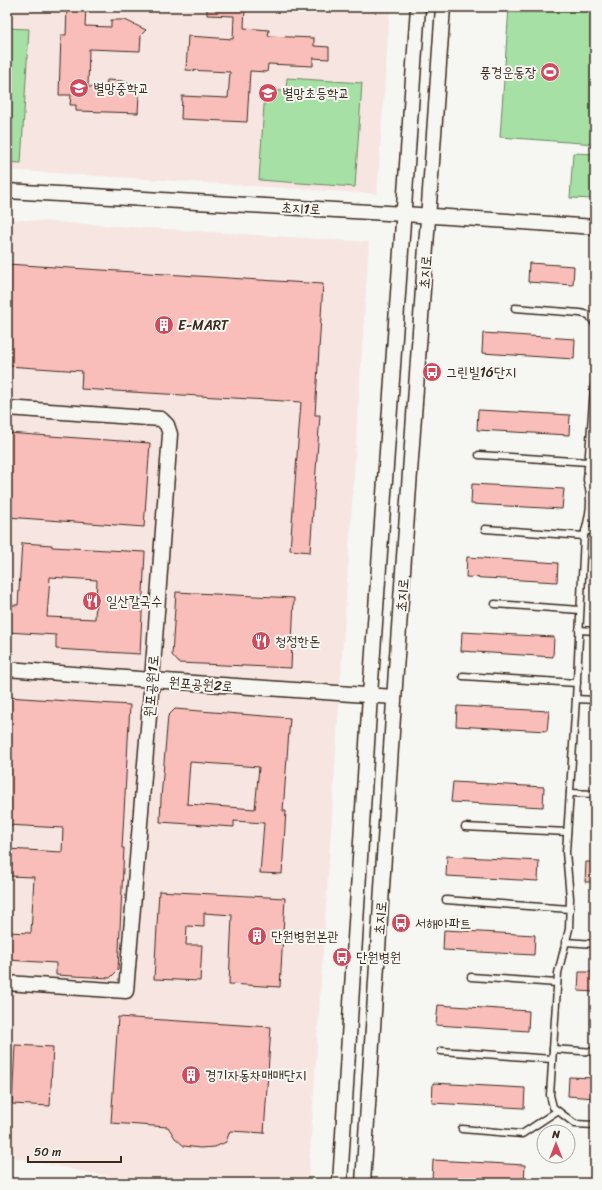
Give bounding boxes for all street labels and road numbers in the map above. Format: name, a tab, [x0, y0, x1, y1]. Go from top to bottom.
street label: 초지1로	[280, 195, 322, 222]
street label: 초지로	[412, 254, 439, 290]
street label: 초지로	[389, 577, 416, 613]
street label: 원포공원1로	[137, 654, 166, 718]
street label: 원포공원2로	[168, 670, 234, 699]
street label: 초지로	[367, 900, 394, 936]

